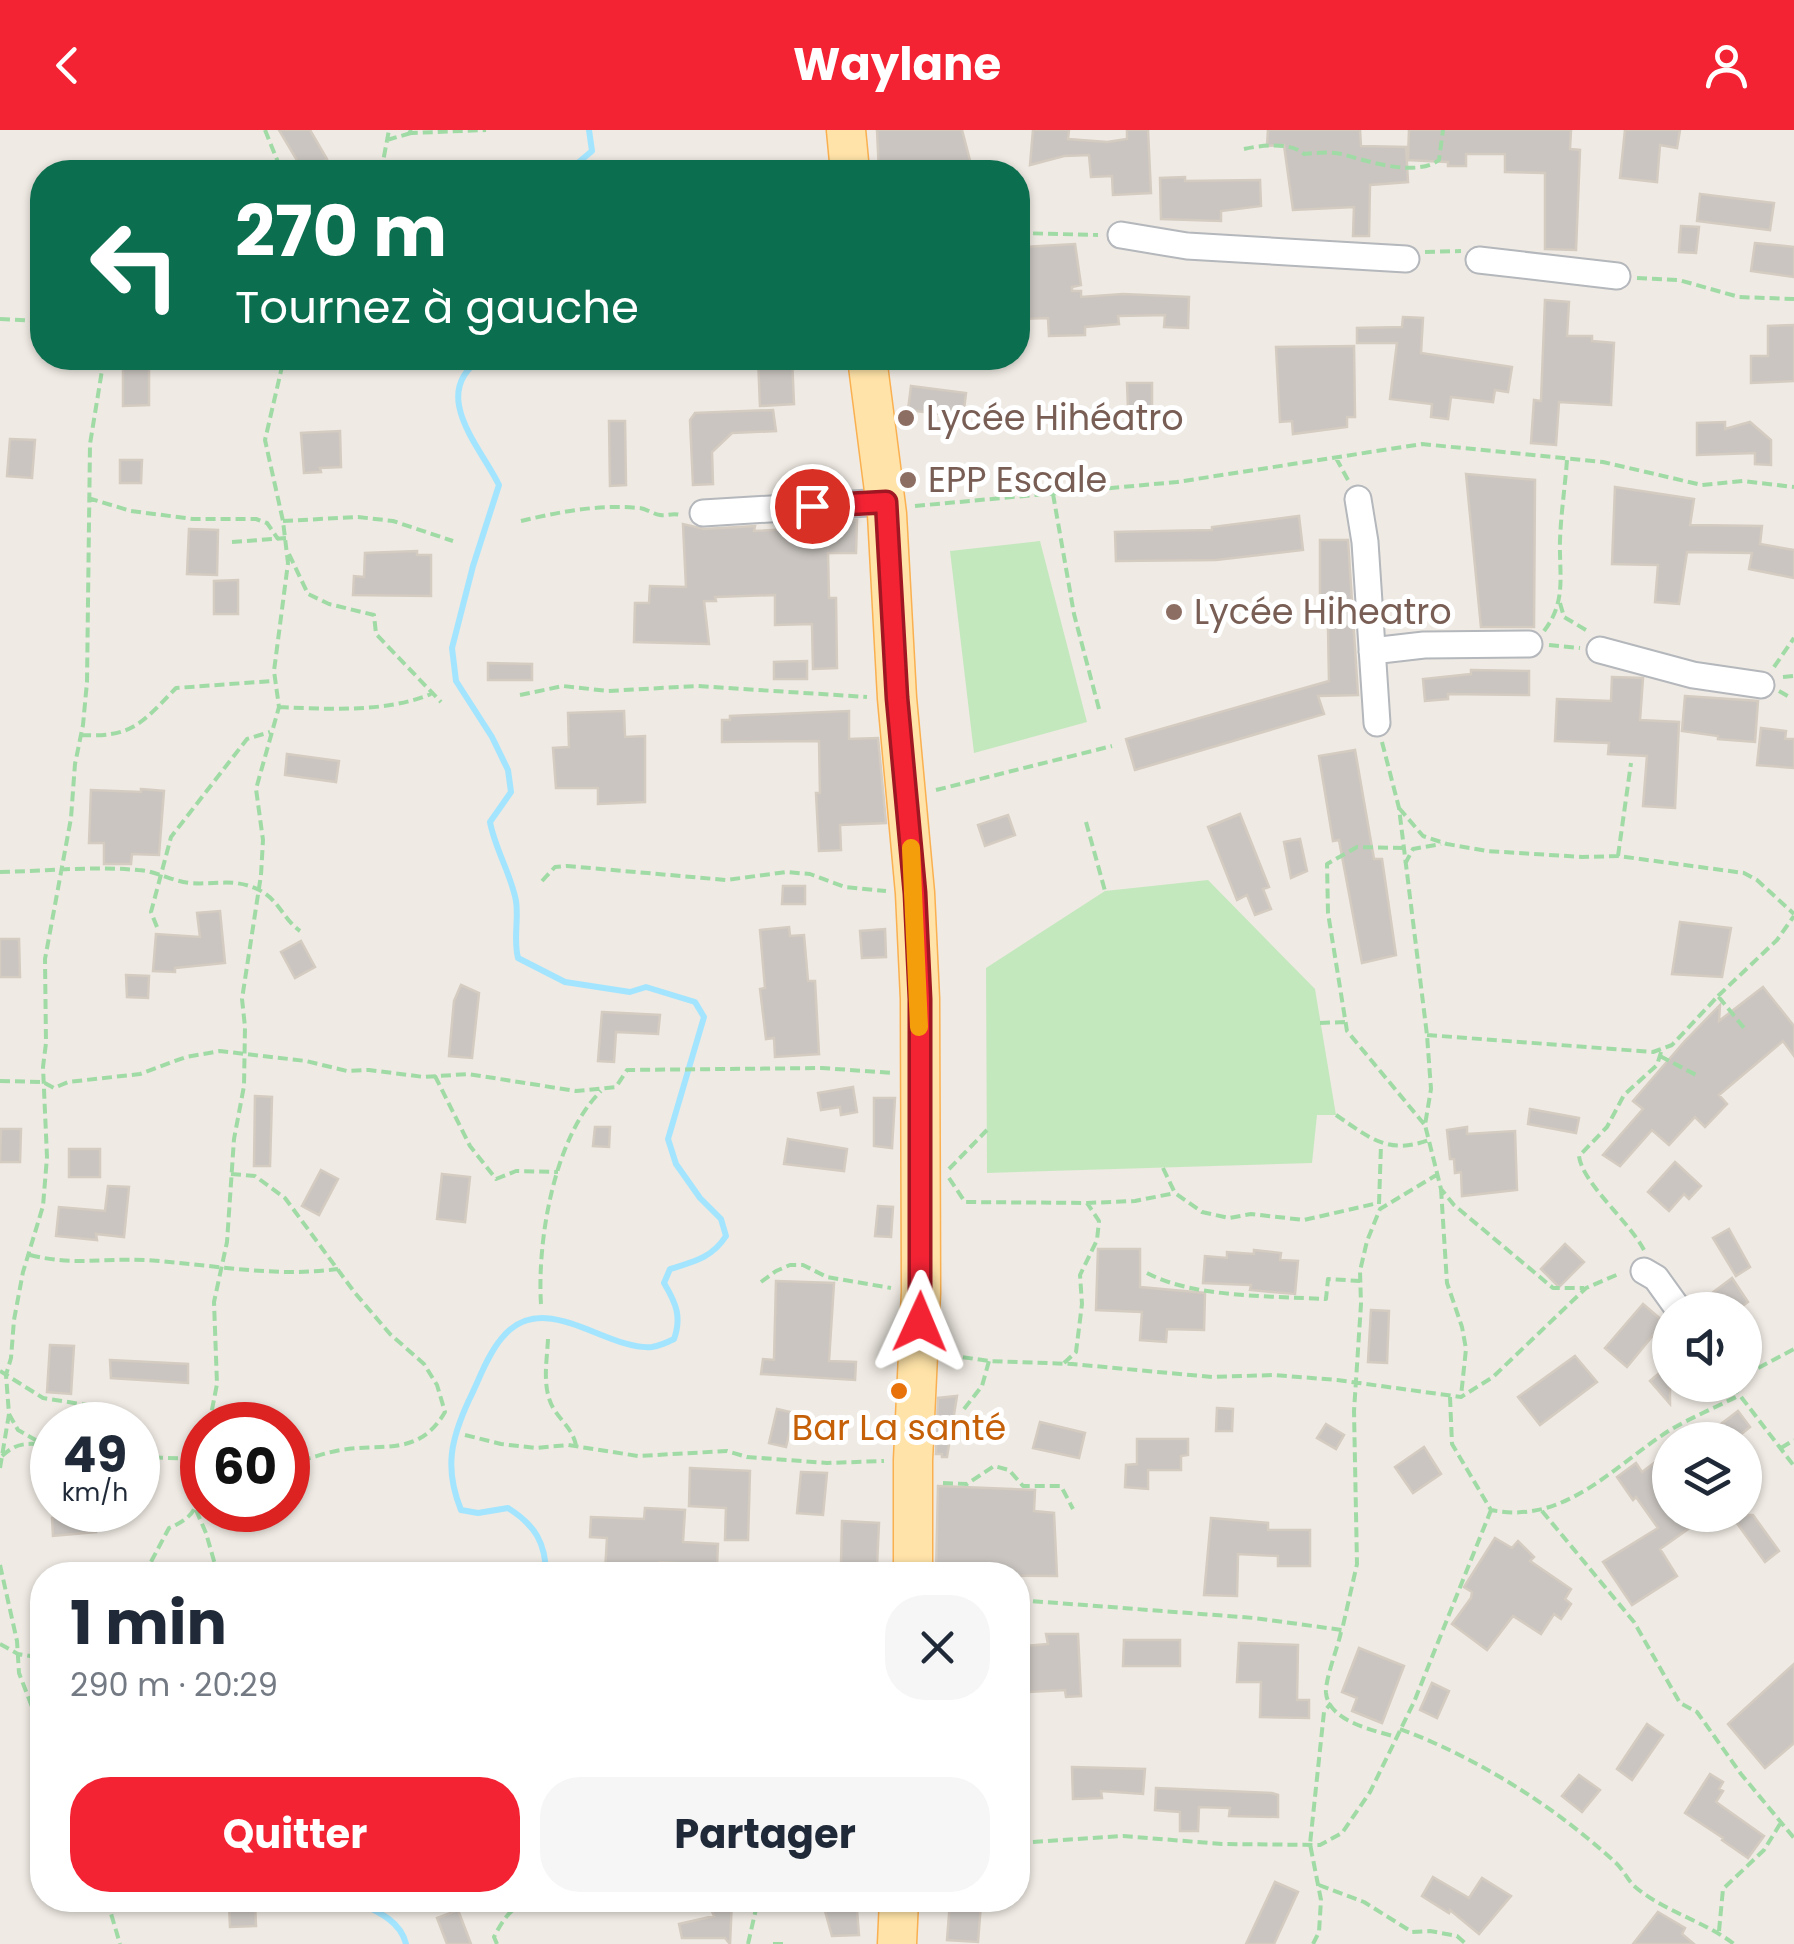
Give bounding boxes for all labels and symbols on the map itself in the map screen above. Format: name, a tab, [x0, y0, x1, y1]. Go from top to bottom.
place label: Lycée Hihéatro	[926, 393, 1184, 442]
marker: Lycée Hihéatro	[895, 407, 917, 429]
place label: EPP Escale	[928, 455, 1107, 504]
pin	[770, 464, 855, 549]
marker: EPP Escale	[897, 469, 919, 491]
place label: Lycée Hiheatro	[1194, 587, 1452, 636]
marker: Lycée Hiheatro	[1163, 601, 1185, 623]
position arrow	[868, 1270, 972, 1374]
marker: Bar La santé	[888, 1380, 910, 1402]
speed limit sign: 60	[180, 1402, 310, 1532]
place label: Bar La santé	[792, 1403, 1006, 1452]

